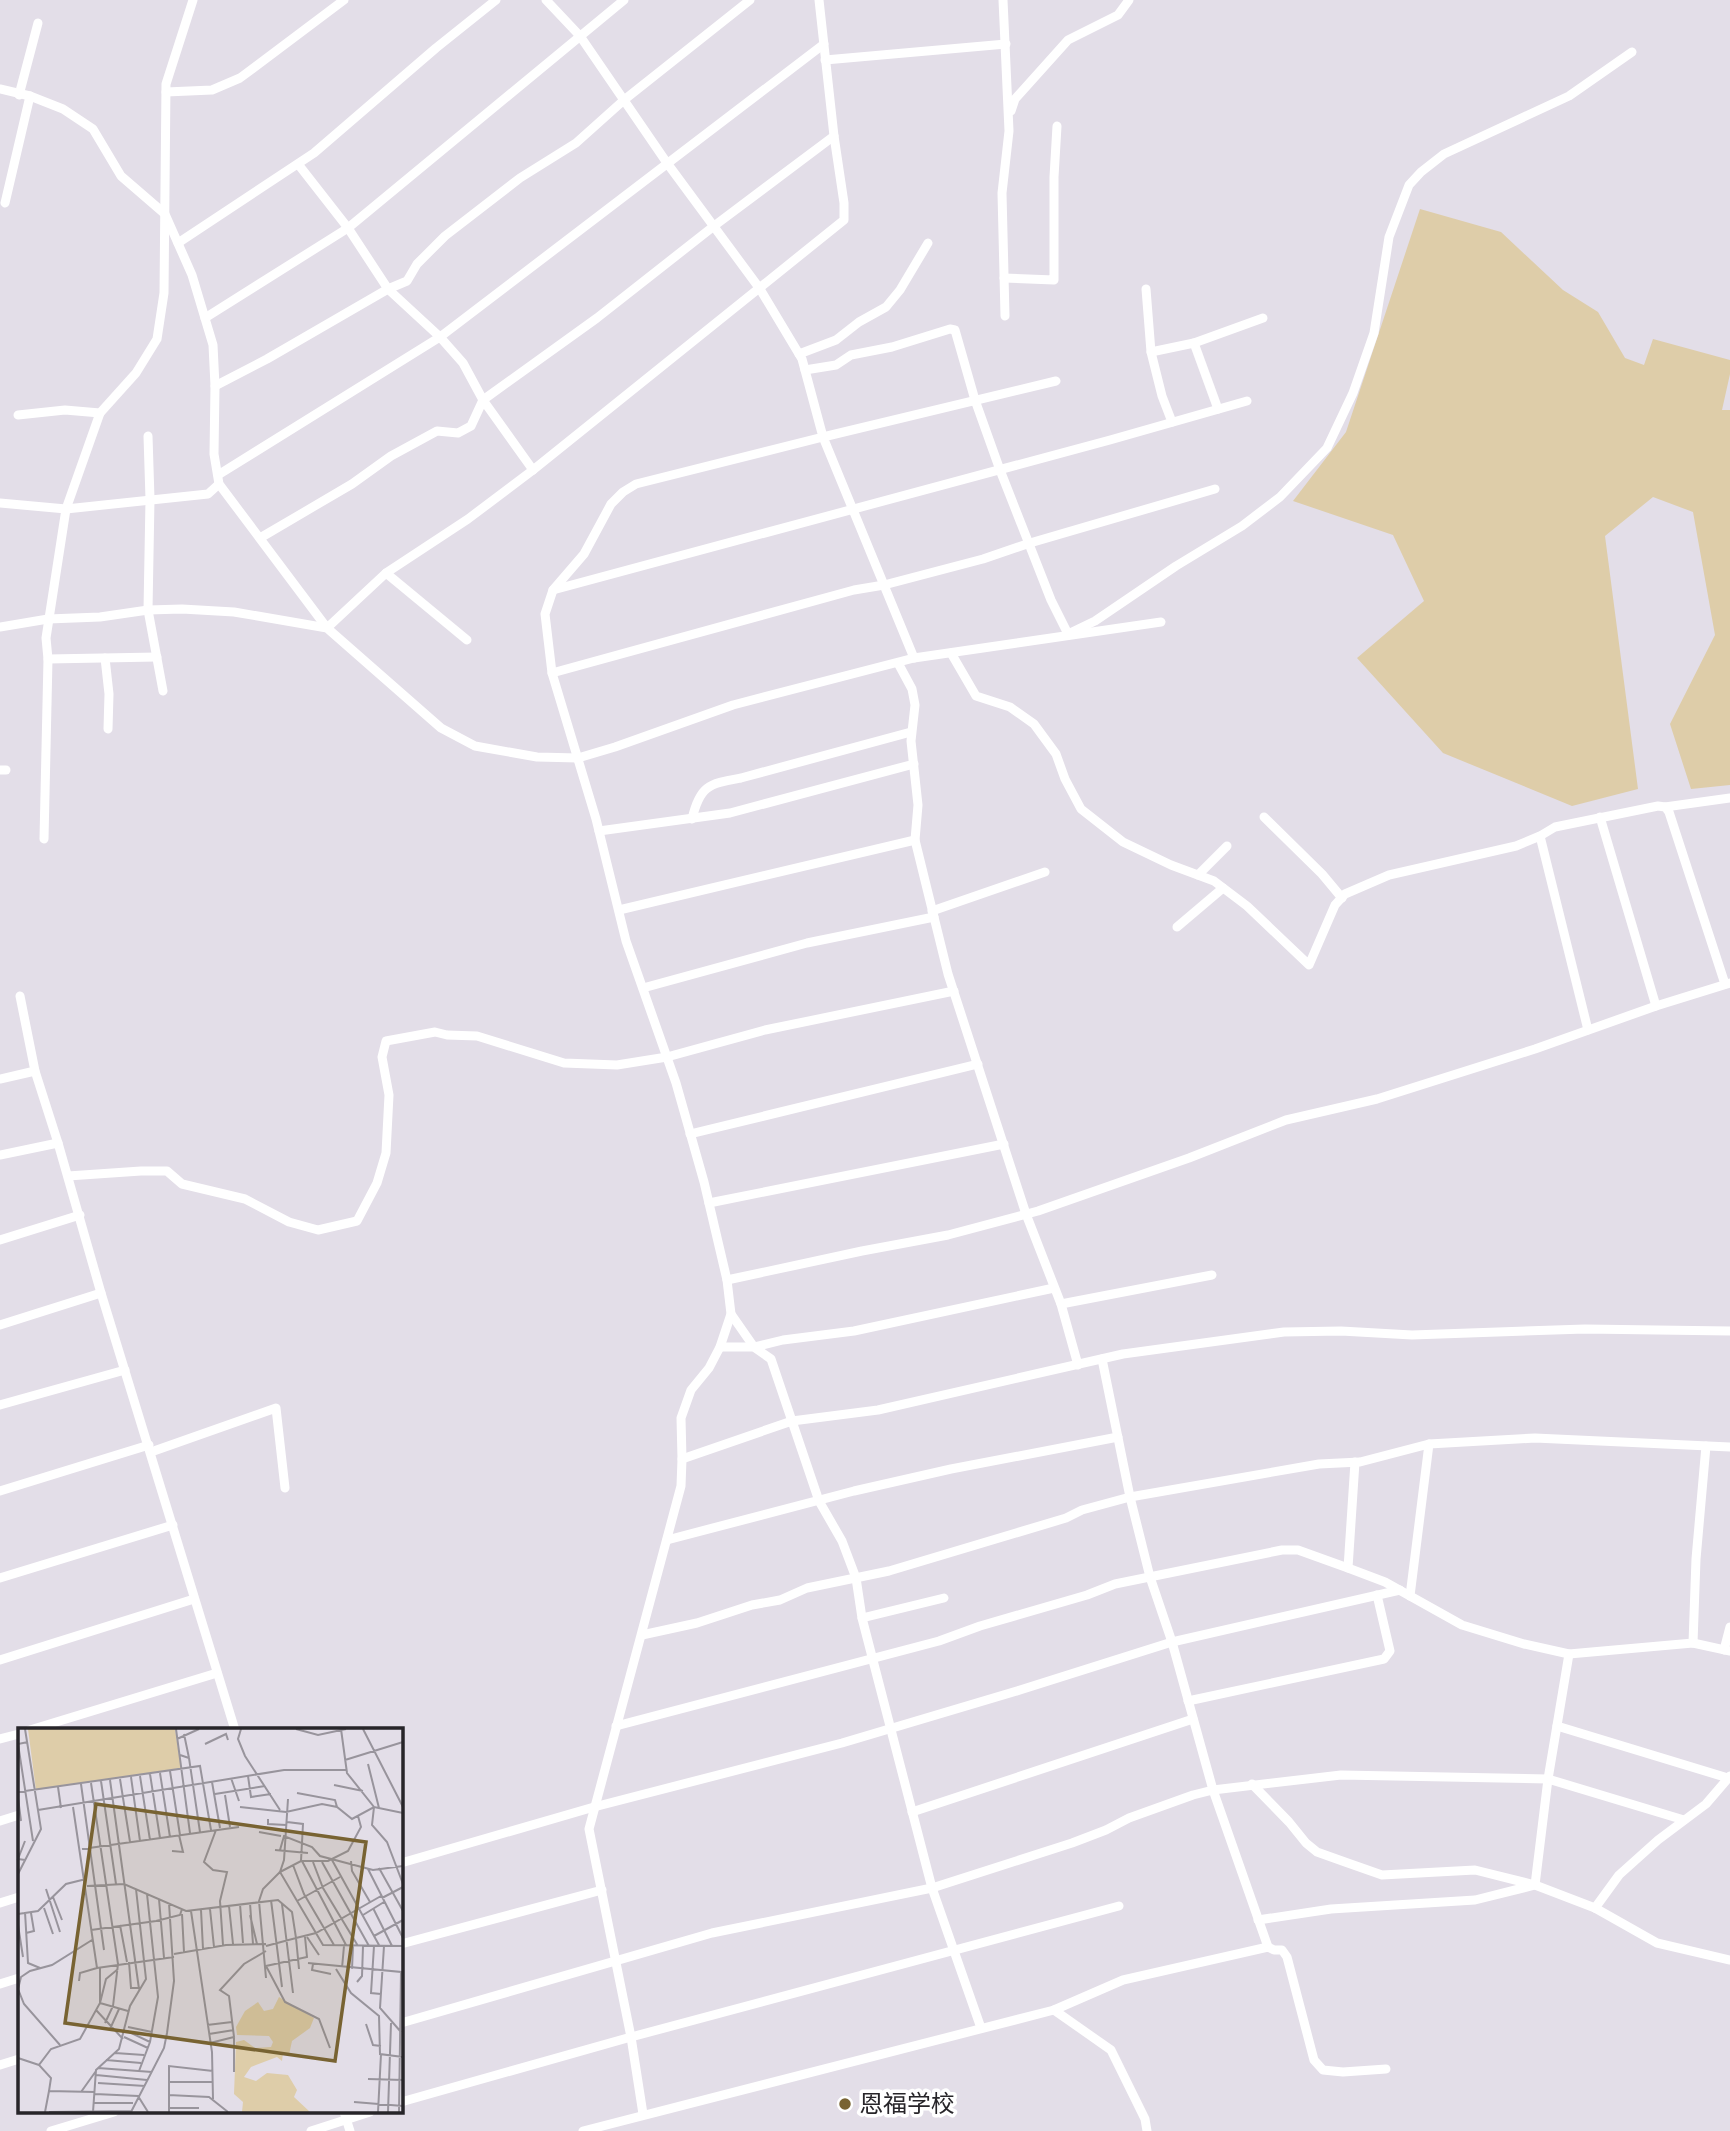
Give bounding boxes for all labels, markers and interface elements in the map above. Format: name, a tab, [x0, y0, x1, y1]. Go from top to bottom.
inset map	[18, 1728, 402, 2114]
place label: 恩福学校	[859, 2090, 955, 2118]
marker: 恩福学校	[837, 2096, 853, 2112]

